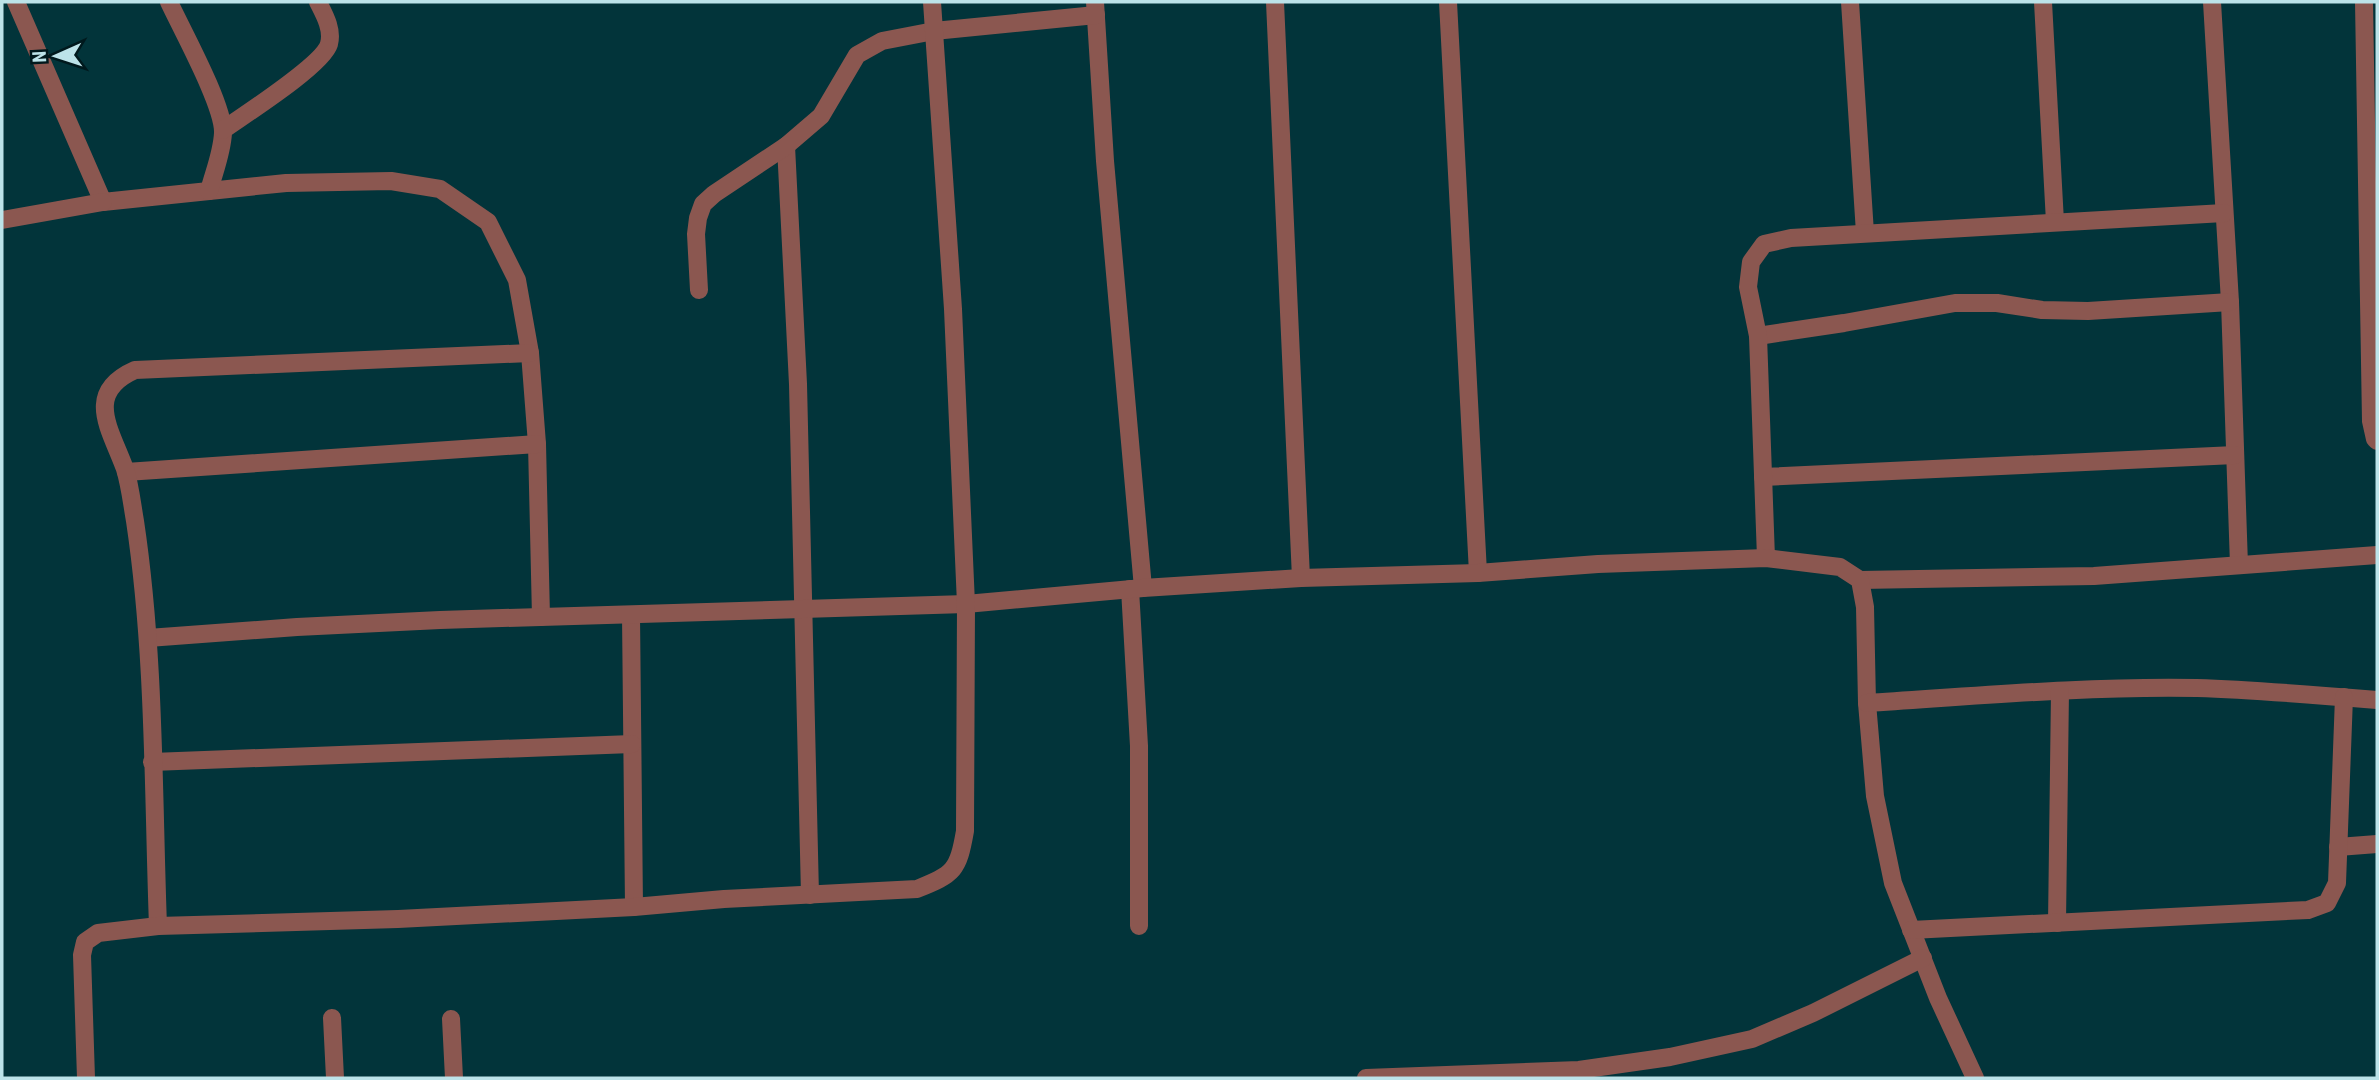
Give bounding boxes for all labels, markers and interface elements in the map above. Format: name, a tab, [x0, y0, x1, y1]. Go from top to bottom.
north arrow	[21, 21, 91, 91]
text: N	[28, 50, 51, 63]

